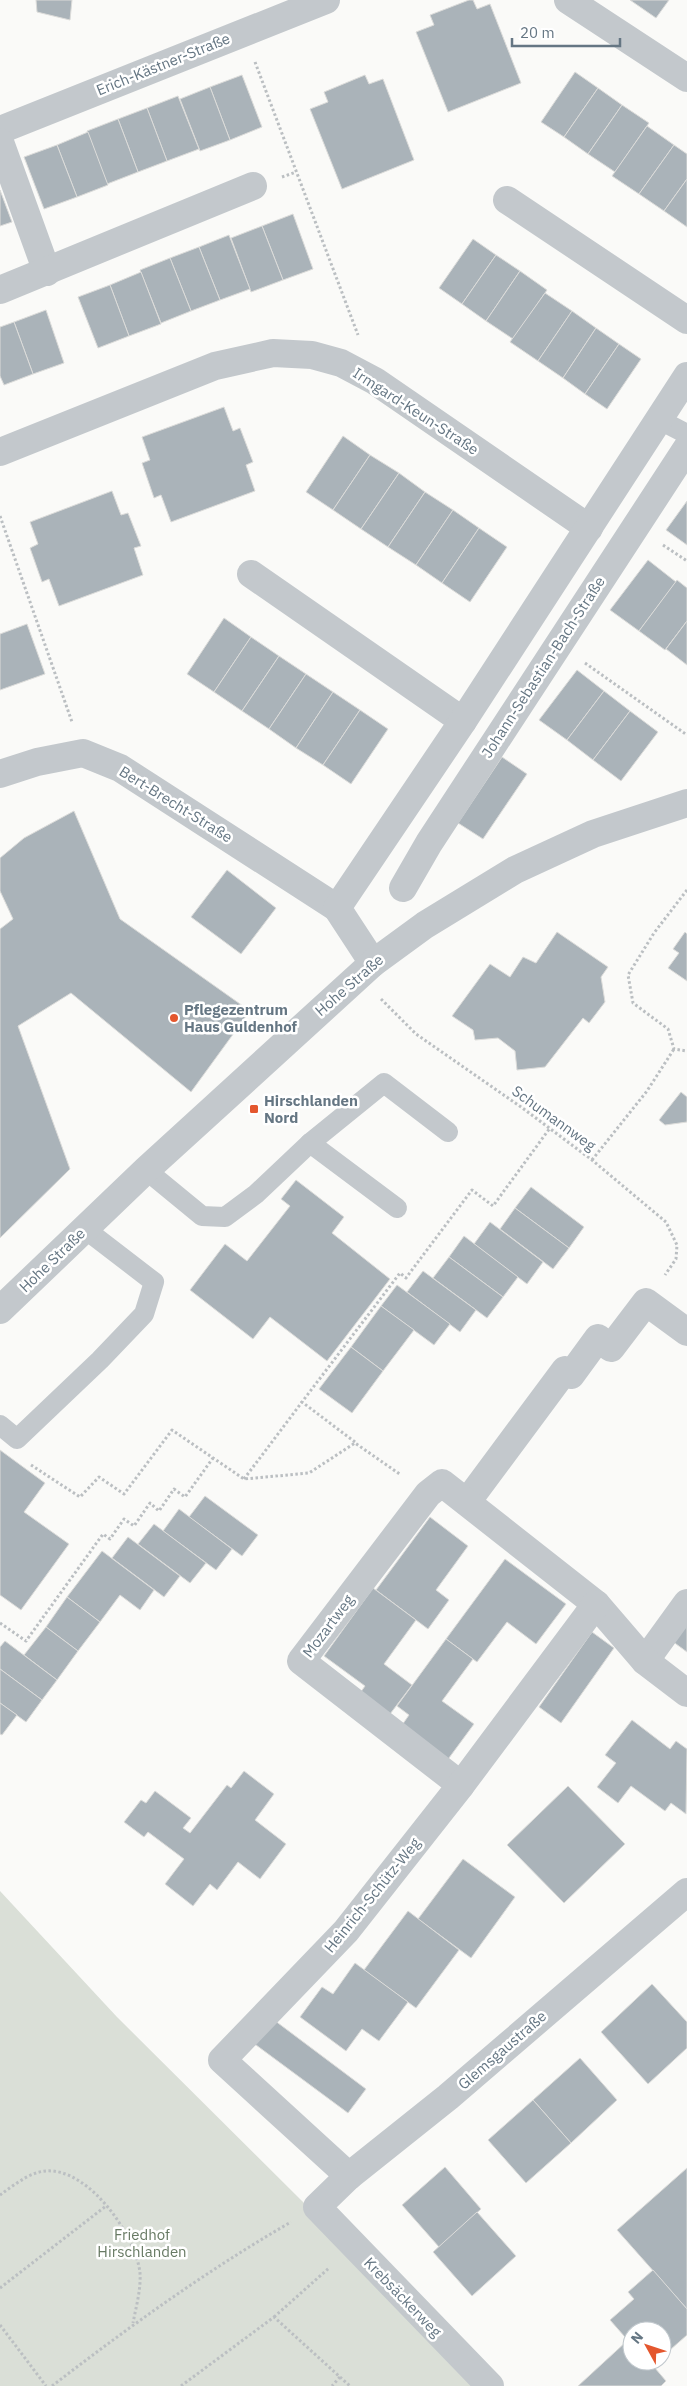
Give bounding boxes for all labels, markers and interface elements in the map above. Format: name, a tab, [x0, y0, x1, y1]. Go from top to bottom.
scale bar	[512, 15, 620, 47]
text: 20 m	[520, 23, 555, 42]
street label: Erich-Kästner-Straße	[93, 28, 233, 100]
street label: Irmgard-Keun-Straße	[350, 363, 482, 459]
street label: Johann-Sebastian-Bach-Straße	[477, 573, 609, 761]
street label: Bert-Brecht-Straße	[116, 761, 236, 847]
street label: Hohe Straße	[311, 950, 387, 1020]
place label: Pflegezentrum Haus Guldenhof	[184, 1000, 298, 1036]
marker: Pflegezentrum Haus Guldenhof	[168, 1012, 180, 1024]
street label: Schumannweg	[508, 1081, 600, 1155]
place label: Hirschlanden Nord	[264, 1091, 358, 1127]
marker: Hirschlanden Nord	[248, 1103, 260, 1115]
street label: Hohe Straße	[15, 1224, 89, 1296]
street label: Mozartweg	[298, 1591, 358, 1661]
street label: Heinrich-Schütz-Weg	[320, 1834, 424, 1956]
street label: Glemsgaustraße	[454, 2006, 550, 2094]
park label: Friedhof Hirschlanden	[97, 2225, 187, 2261]
street label: Krebsäckerweg	[360, 2253, 446, 2341]
north arrow	[622, 2321, 672, 2371]
text: N	[627, 2328, 647, 2347]

